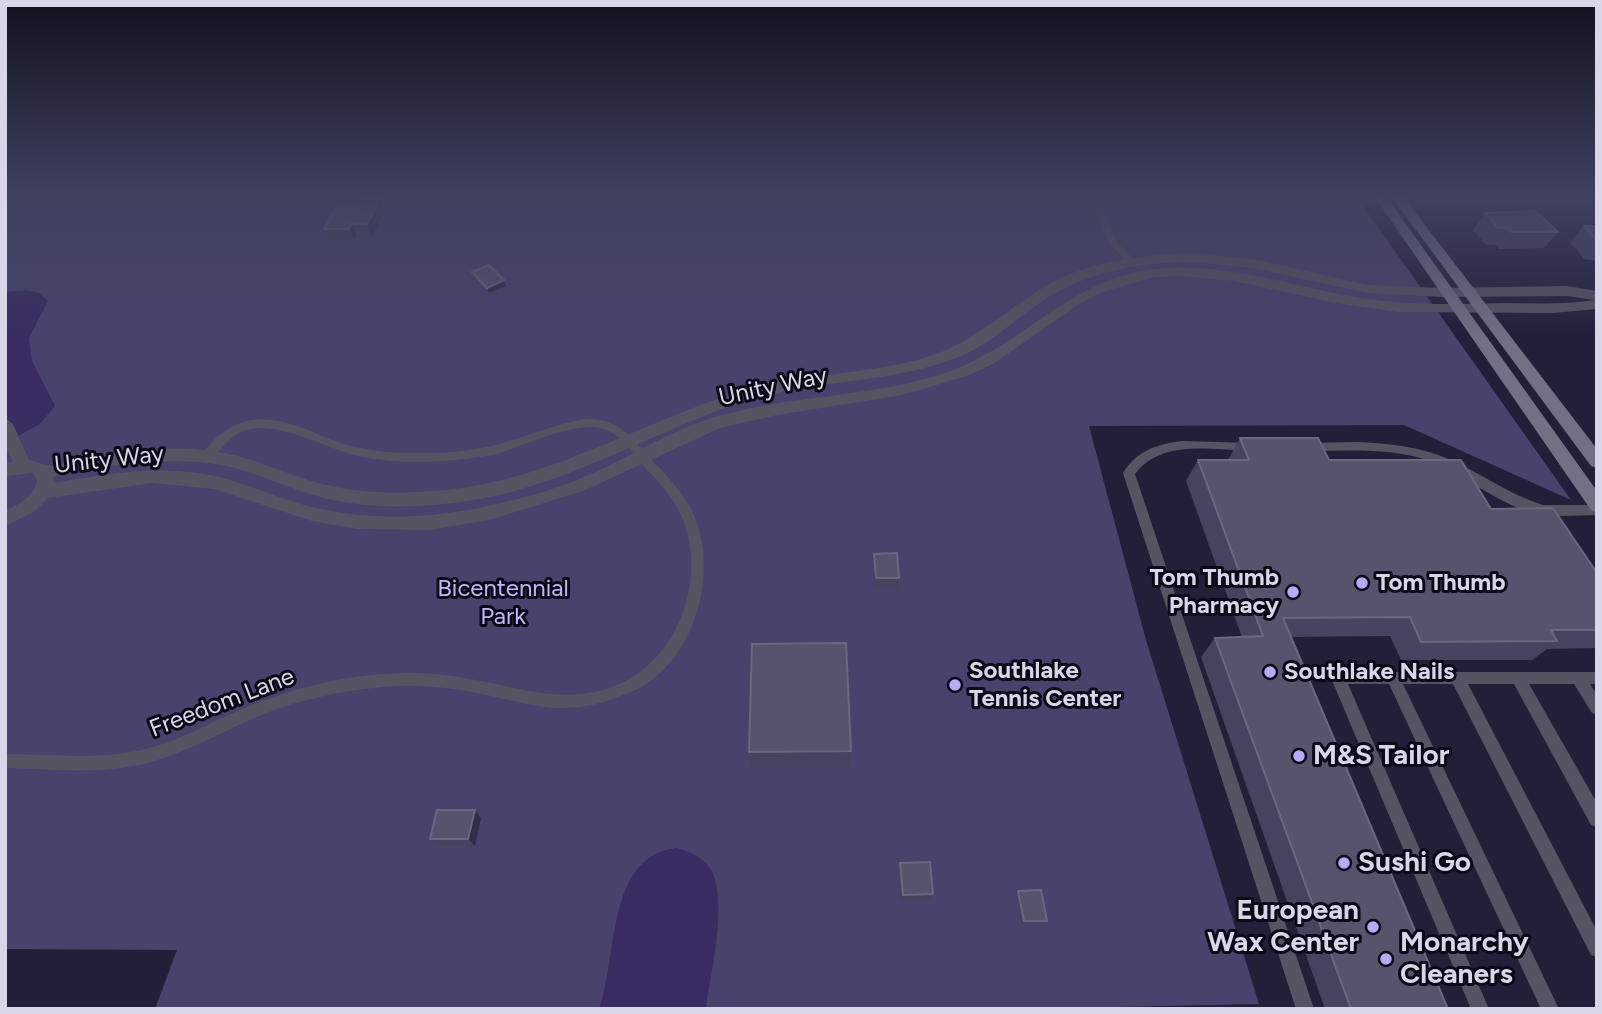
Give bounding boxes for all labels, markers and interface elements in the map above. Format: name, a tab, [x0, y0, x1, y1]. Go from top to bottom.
street label: Unity Way	[716, 361, 830, 413]
street label: Unity Way	[53, 440, 165, 480]
place label: Tom Thumb Pharmacy	[1149, 564, 1279, 620]
place label: Tom Thumb	[1376, 569, 1506, 597]
park label: Bicentennial Park	[437, 575, 569, 631]
marker: Tom Thumb	[1354, 575, 1370, 591]
marker: Tom Thumb Pharmacy	[1285, 584, 1301, 600]
place label: Southlake Tennis Center	[969, 657, 1121, 713]
place label: Southlake Nails	[1284, 658, 1454, 686]
street label: Freedom Lane	[146, 662, 298, 744]
marker: Southlake Nails	[1262, 664, 1278, 680]
marker: Southlake Tennis Center	[947, 677, 963, 693]
place label: M&S Tailor	[1313, 739, 1449, 773]
marker: M&S Tailor	[1291, 748, 1307, 764]
place label: Sushi Go	[1358, 846, 1471, 880]
marker: Sushi Go	[1336, 855, 1352, 871]
place label: European Wax Center	[1207, 894, 1359, 960]
marker: European Wax Center	[1365, 919, 1381, 935]
place label: Monarchy Cleaners	[1400, 926, 1529, 992]
marker: Monarchy Cleaners	[1378, 951, 1394, 967]

